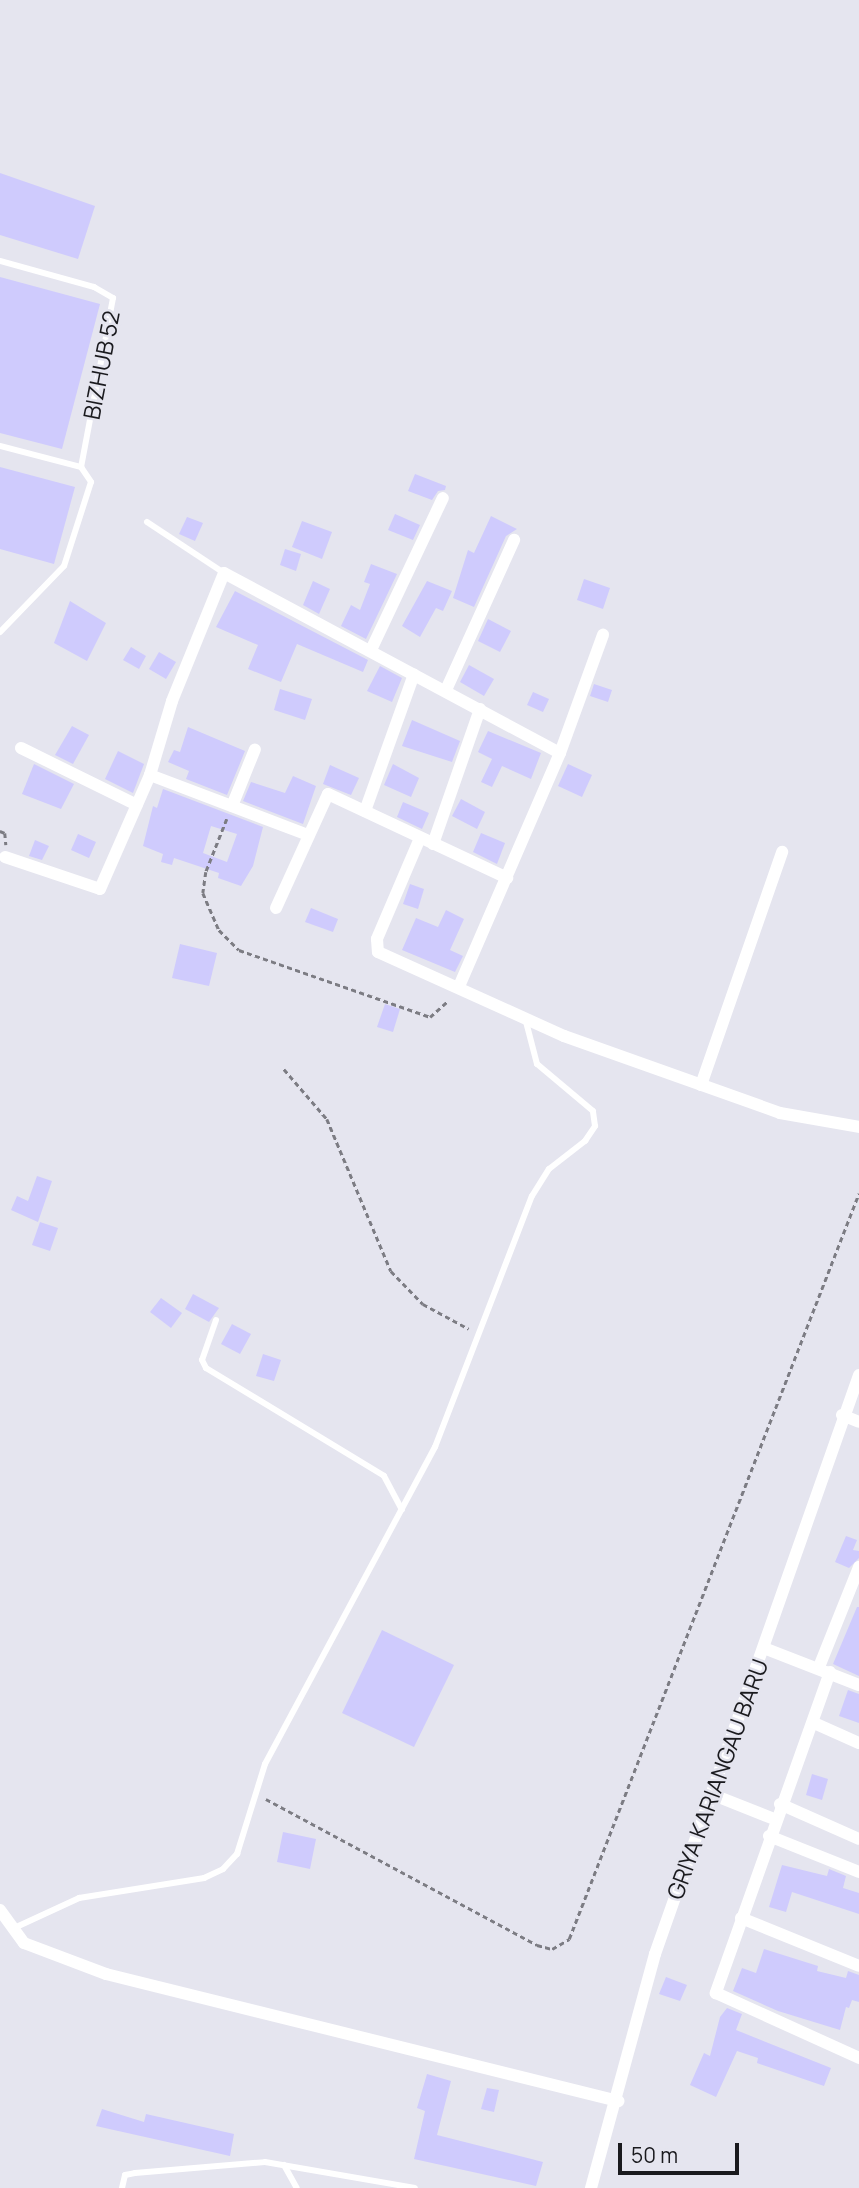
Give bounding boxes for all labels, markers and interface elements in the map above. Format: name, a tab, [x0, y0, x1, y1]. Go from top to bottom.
street label: BIZHUB 52	[77, 308, 125, 422]
street label: GRIYA KARIANGAU BARU	[661, 1655, 773, 1903]
scale bar	[621, 2128, 742, 2172]
text: 50 m	[631, 2141, 678, 2169]

